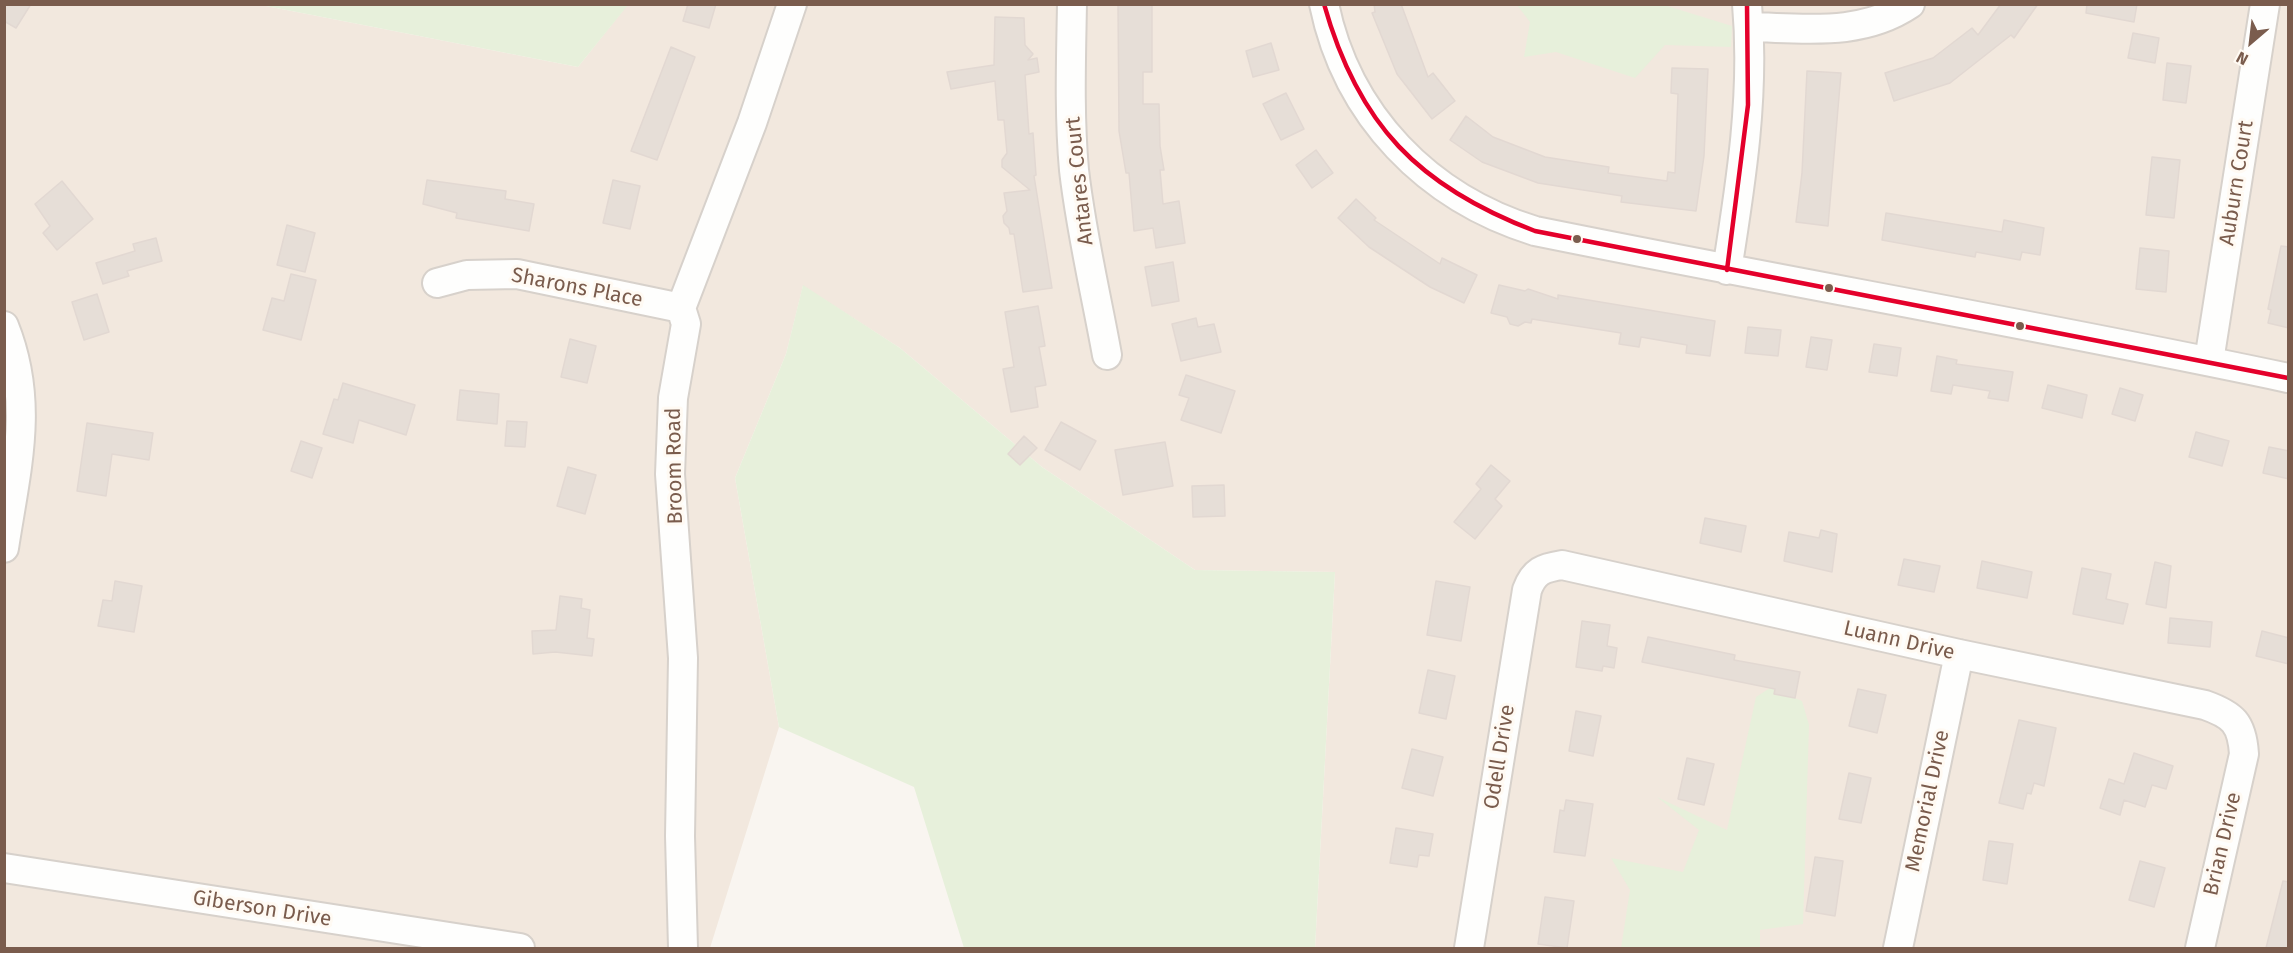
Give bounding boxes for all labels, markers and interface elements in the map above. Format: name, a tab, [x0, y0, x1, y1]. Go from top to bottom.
north arrow	[2221, 12, 2281, 72]
text: N	[2233, 47, 2251, 69]
street label: Antares Court	[1061, 116, 1099, 246]
street label: Auburn Court	[2215, 119, 2259, 247]
unlabelled marker	[1571, 233, 1583, 245]
street label: Sharons Place	[509, 263, 645, 313]
unlabelled marker	[1823, 282, 1835, 294]
unlabelled marker	[2014, 320, 2026, 332]
street label: Broom Road	[661, 407, 689, 525]
street label: Luann Drive	[1841, 616, 1957, 666]
street label: Odell Drive	[1479, 703, 1521, 811]
street label: Memorial Drive	[1901, 728, 1955, 874]
street label: Brian Drive	[2199, 790, 2247, 898]
street label: Giberson Drive	[191, 886, 333, 932]

